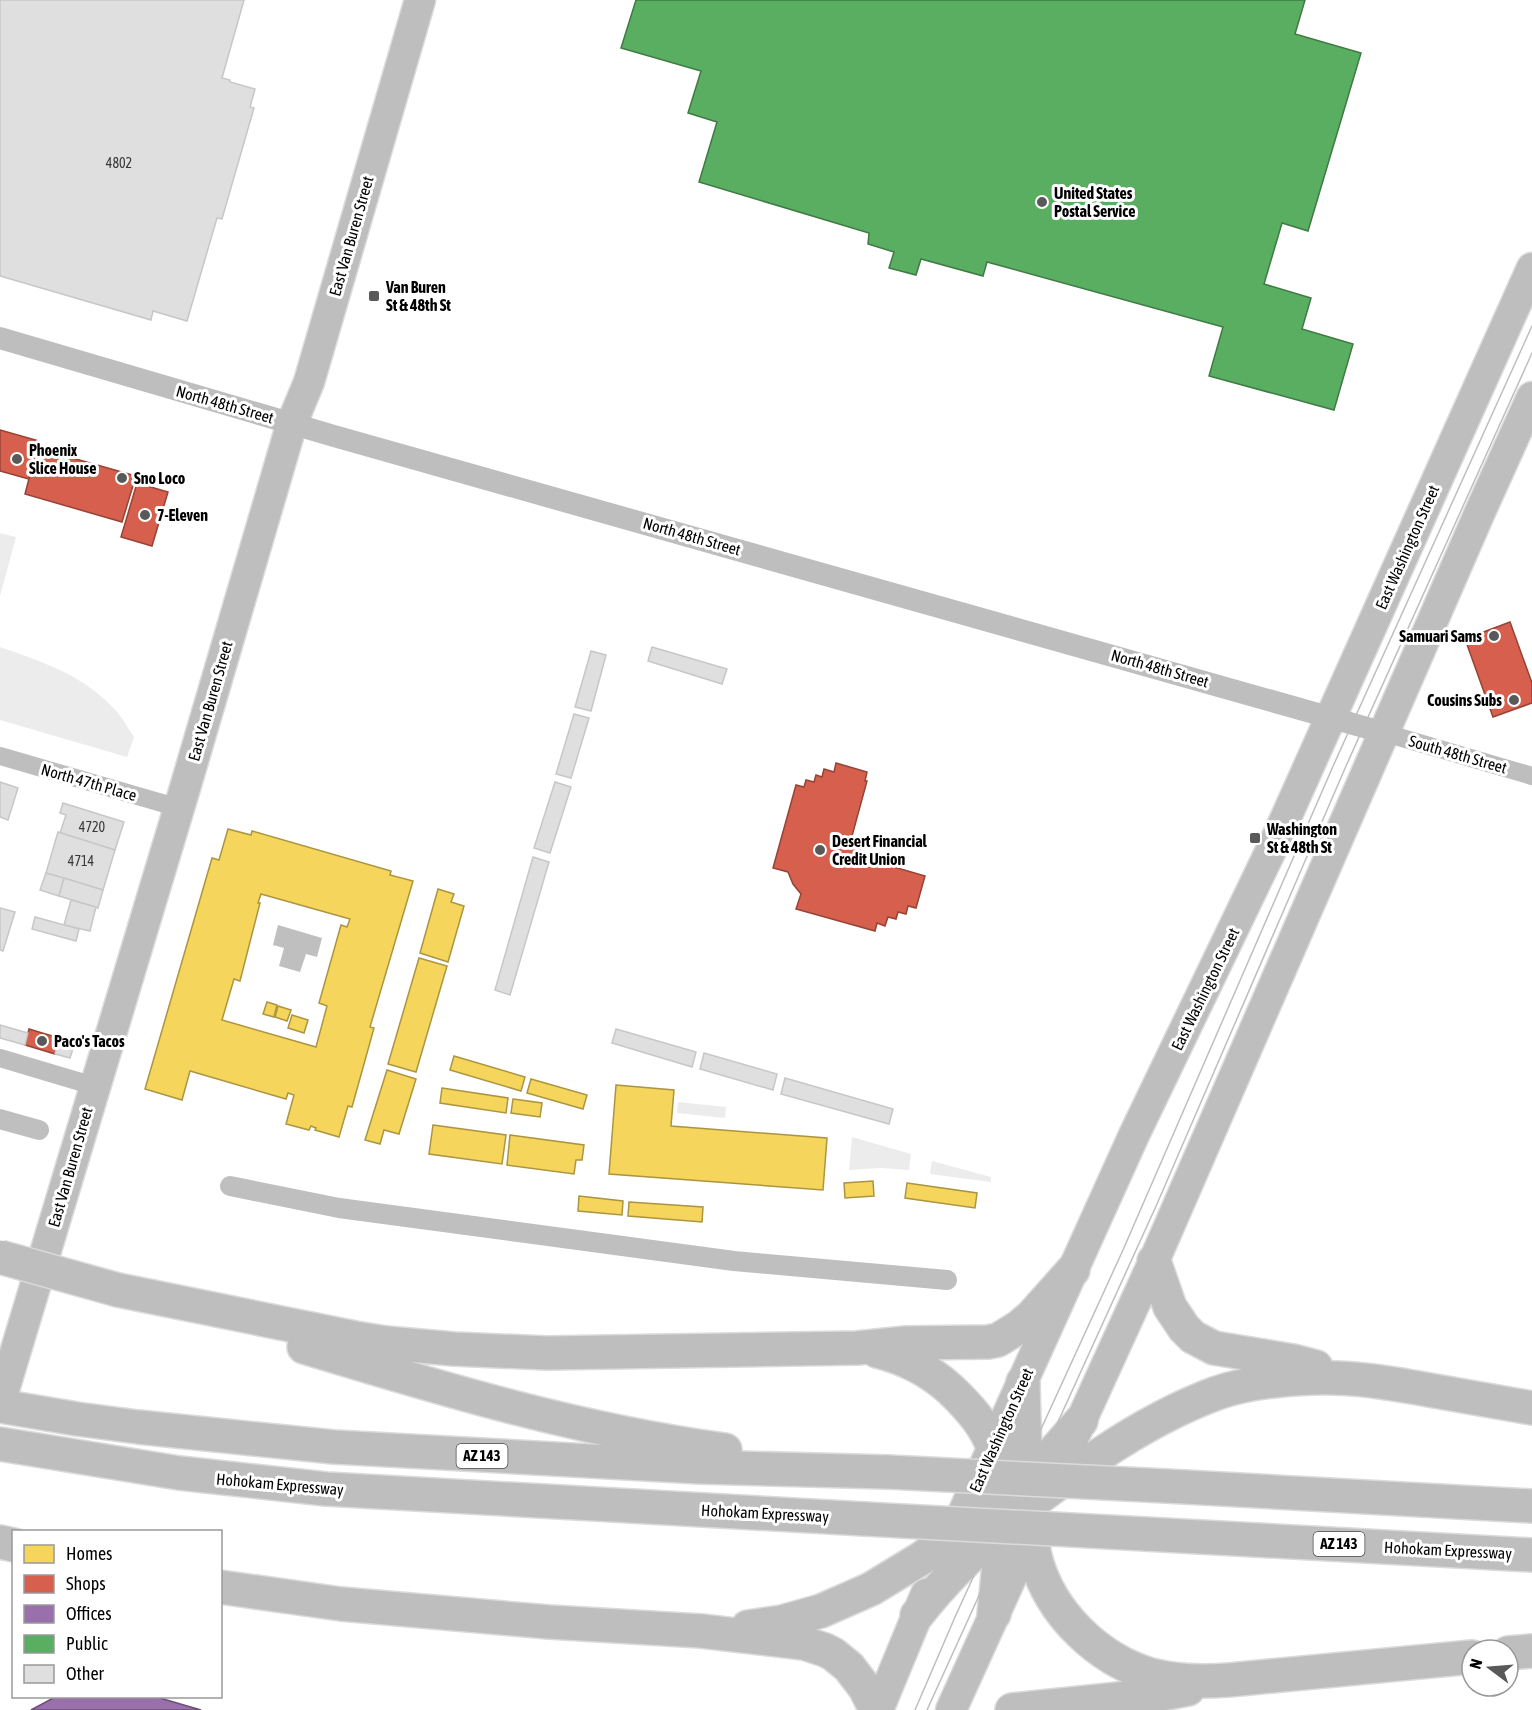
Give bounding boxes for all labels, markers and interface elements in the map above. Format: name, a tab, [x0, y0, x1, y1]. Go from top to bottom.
house number: 4802	[106, 155, 132, 171]
street label: East Van Buren Street	[325, 174, 377, 298]
place label: United States Postal Service	[1054, 184, 1136, 220]
marker: United States Postal Service	[1035, 195, 1049, 209]
place label: Van Buren St & 48th St	[385, 278, 451, 314]
marker: Van Buren St & 48th St	[367, 289, 381, 303]
street label: North 48th Street	[174, 381, 276, 427]
place label: Phoenix Slice House	[29, 441, 96, 477]
marker: Phoenix Slice House	[10, 452, 24, 466]
place label: Sno Loco	[134, 469, 186, 487]
marker: Sno Loco	[115, 471, 129, 485]
street label: East Washington Street	[1372, 482, 1444, 612]
place label: 7-Eleven	[157, 506, 208, 524]
marker: 7-Eleven	[138, 508, 152, 522]
street label: North 48th Street	[641, 513, 743, 559]
place label: Samuari Sams	[1399, 627, 1482, 645]
marker: Samuari Sams	[1487, 629, 1501, 643]
street label: East Van Buren Street	[184, 639, 236, 763]
street label: North 48th Street	[1109, 645, 1211, 691]
place label: Cousins Subs	[1427, 691, 1502, 709]
marker: Cousins Subs	[1507, 693, 1521, 707]
street label: South 48th Street	[1407, 731, 1510, 777]
street label: North 47th Place	[39, 760, 139, 804]
house number: 4720	[79, 819, 106, 835]
place label: Washington St & 48th St	[1266, 820, 1337, 856]
marker: Washington St & 48th St	[1248, 831, 1262, 845]
place label: Desert Financial Credit Union	[832, 832, 928, 868]
marker: Desert Financial Credit Union	[813, 843, 827, 857]
house number: 4714	[68, 853, 95, 869]
street label: East Washington Street	[1168, 924, 1244, 1054]
place label: Paco's Tacos	[54, 1032, 125, 1050]
marker: Paco's Tacos	[35, 1034, 49, 1048]
street label: East Van Buren Street	[44, 1105, 96, 1229]
street label: East Washington Street	[966, 1365, 1038, 1495]
road number: AZ 143	[456, 1444, 508, 1468]
street label: Hohokam Expressway	[215, 1469, 345, 1500]
street label: Hohokam Expressway	[701, 1501, 830, 1526]
legend	[12, 1530, 222, 1698]
road number: AZ 143	[1314, 1532, 1364, 1556]
street label: Hohokam Expressway	[1384, 1538, 1513, 1563]
text: Homes	[66, 1543, 112, 1564]
text: Shops	[66, 1573, 106, 1594]
text: Offices	[66, 1603, 112, 1624]
text: Public	[66, 1633, 108, 1654]
north arrow	[1460, 1638, 1520, 1698]
text: N	[1466, 1657, 1486, 1671]
text: Other	[66, 1663, 105, 1684]

